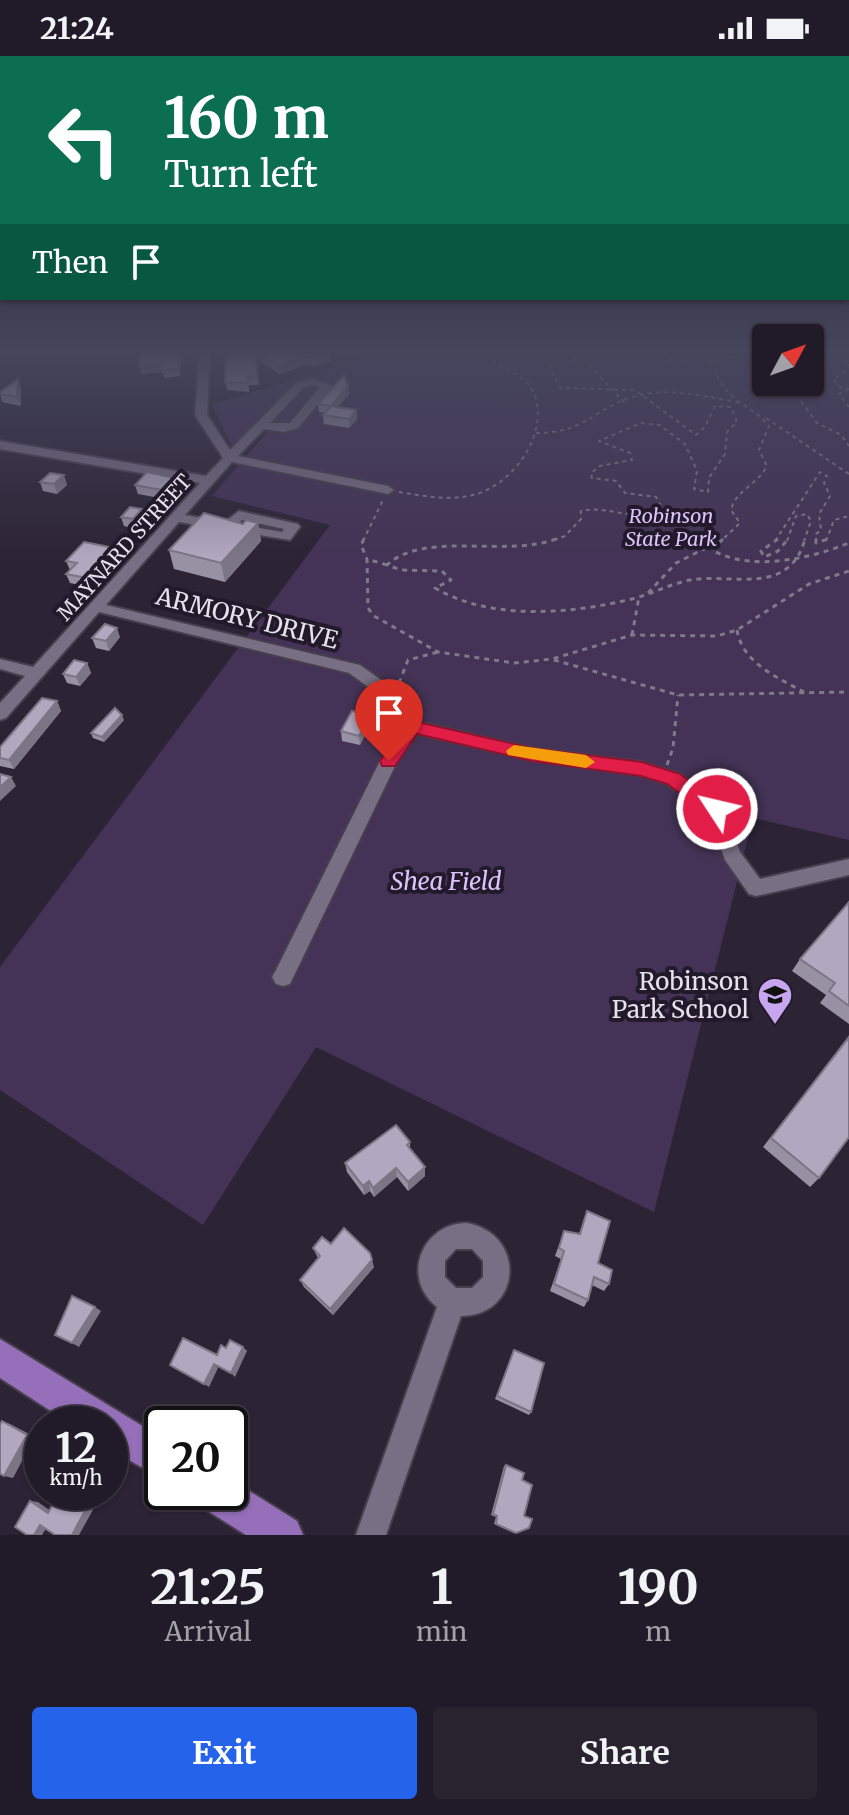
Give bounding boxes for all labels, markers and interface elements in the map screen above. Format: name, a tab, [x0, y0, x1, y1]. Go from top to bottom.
text: 21:24	[40, 9, 114, 47]
text: 160 m	[164, 83, 329, 153]
icon: left	[32, 88, 136, 192]
text: Turn left	[164, 152, 318, 197]
icon: arrive	[124, 240, 168, 284]
text: Then	[32, 243, 108, 281]
north arrow	[752, 324, 824, 396]
map controls	[752, 324, 824, 396]
street label: MAYNARD STREET	[52, 469, 196, 625]
park label: Robinson State Park	[625, 503, 717, 551]
street label: ARMORY DRIVE	[152, 580, 342, 656]
pin	[355, 679, 423, 761]
icon: arrive	[367, 691, 411, 735]
position arrow	[675, 767, 759, 851]
park label: Shea Field	[390, 866, 502, 897]
place label: Robinson Park School	[612, 966, 749, 1025]
school or university icon: Robinson Park School	[756, 976, 794, 1026]
speed limit sign: 20	[144, 1406, 248, 1510]
text: 12	[55, 1423, 97, 1473]
text: km/h	[50, 1465, 102, 1490]
text: 21:25	[150, 1557, 266, 1617]
text: 1	[430, 1557, 453, 1617]
text: 190	[617, 1557, 699, 1617]
text: Arrival	[165, 1615, 251, 1648]
text: min	[416, 1615, 467, 1648]
text: m	[645, 1615, 671, 1648]
button: Exit	[32, 1707, 417, 1799]
button: Share	[433, 1707, 817, 1799]

